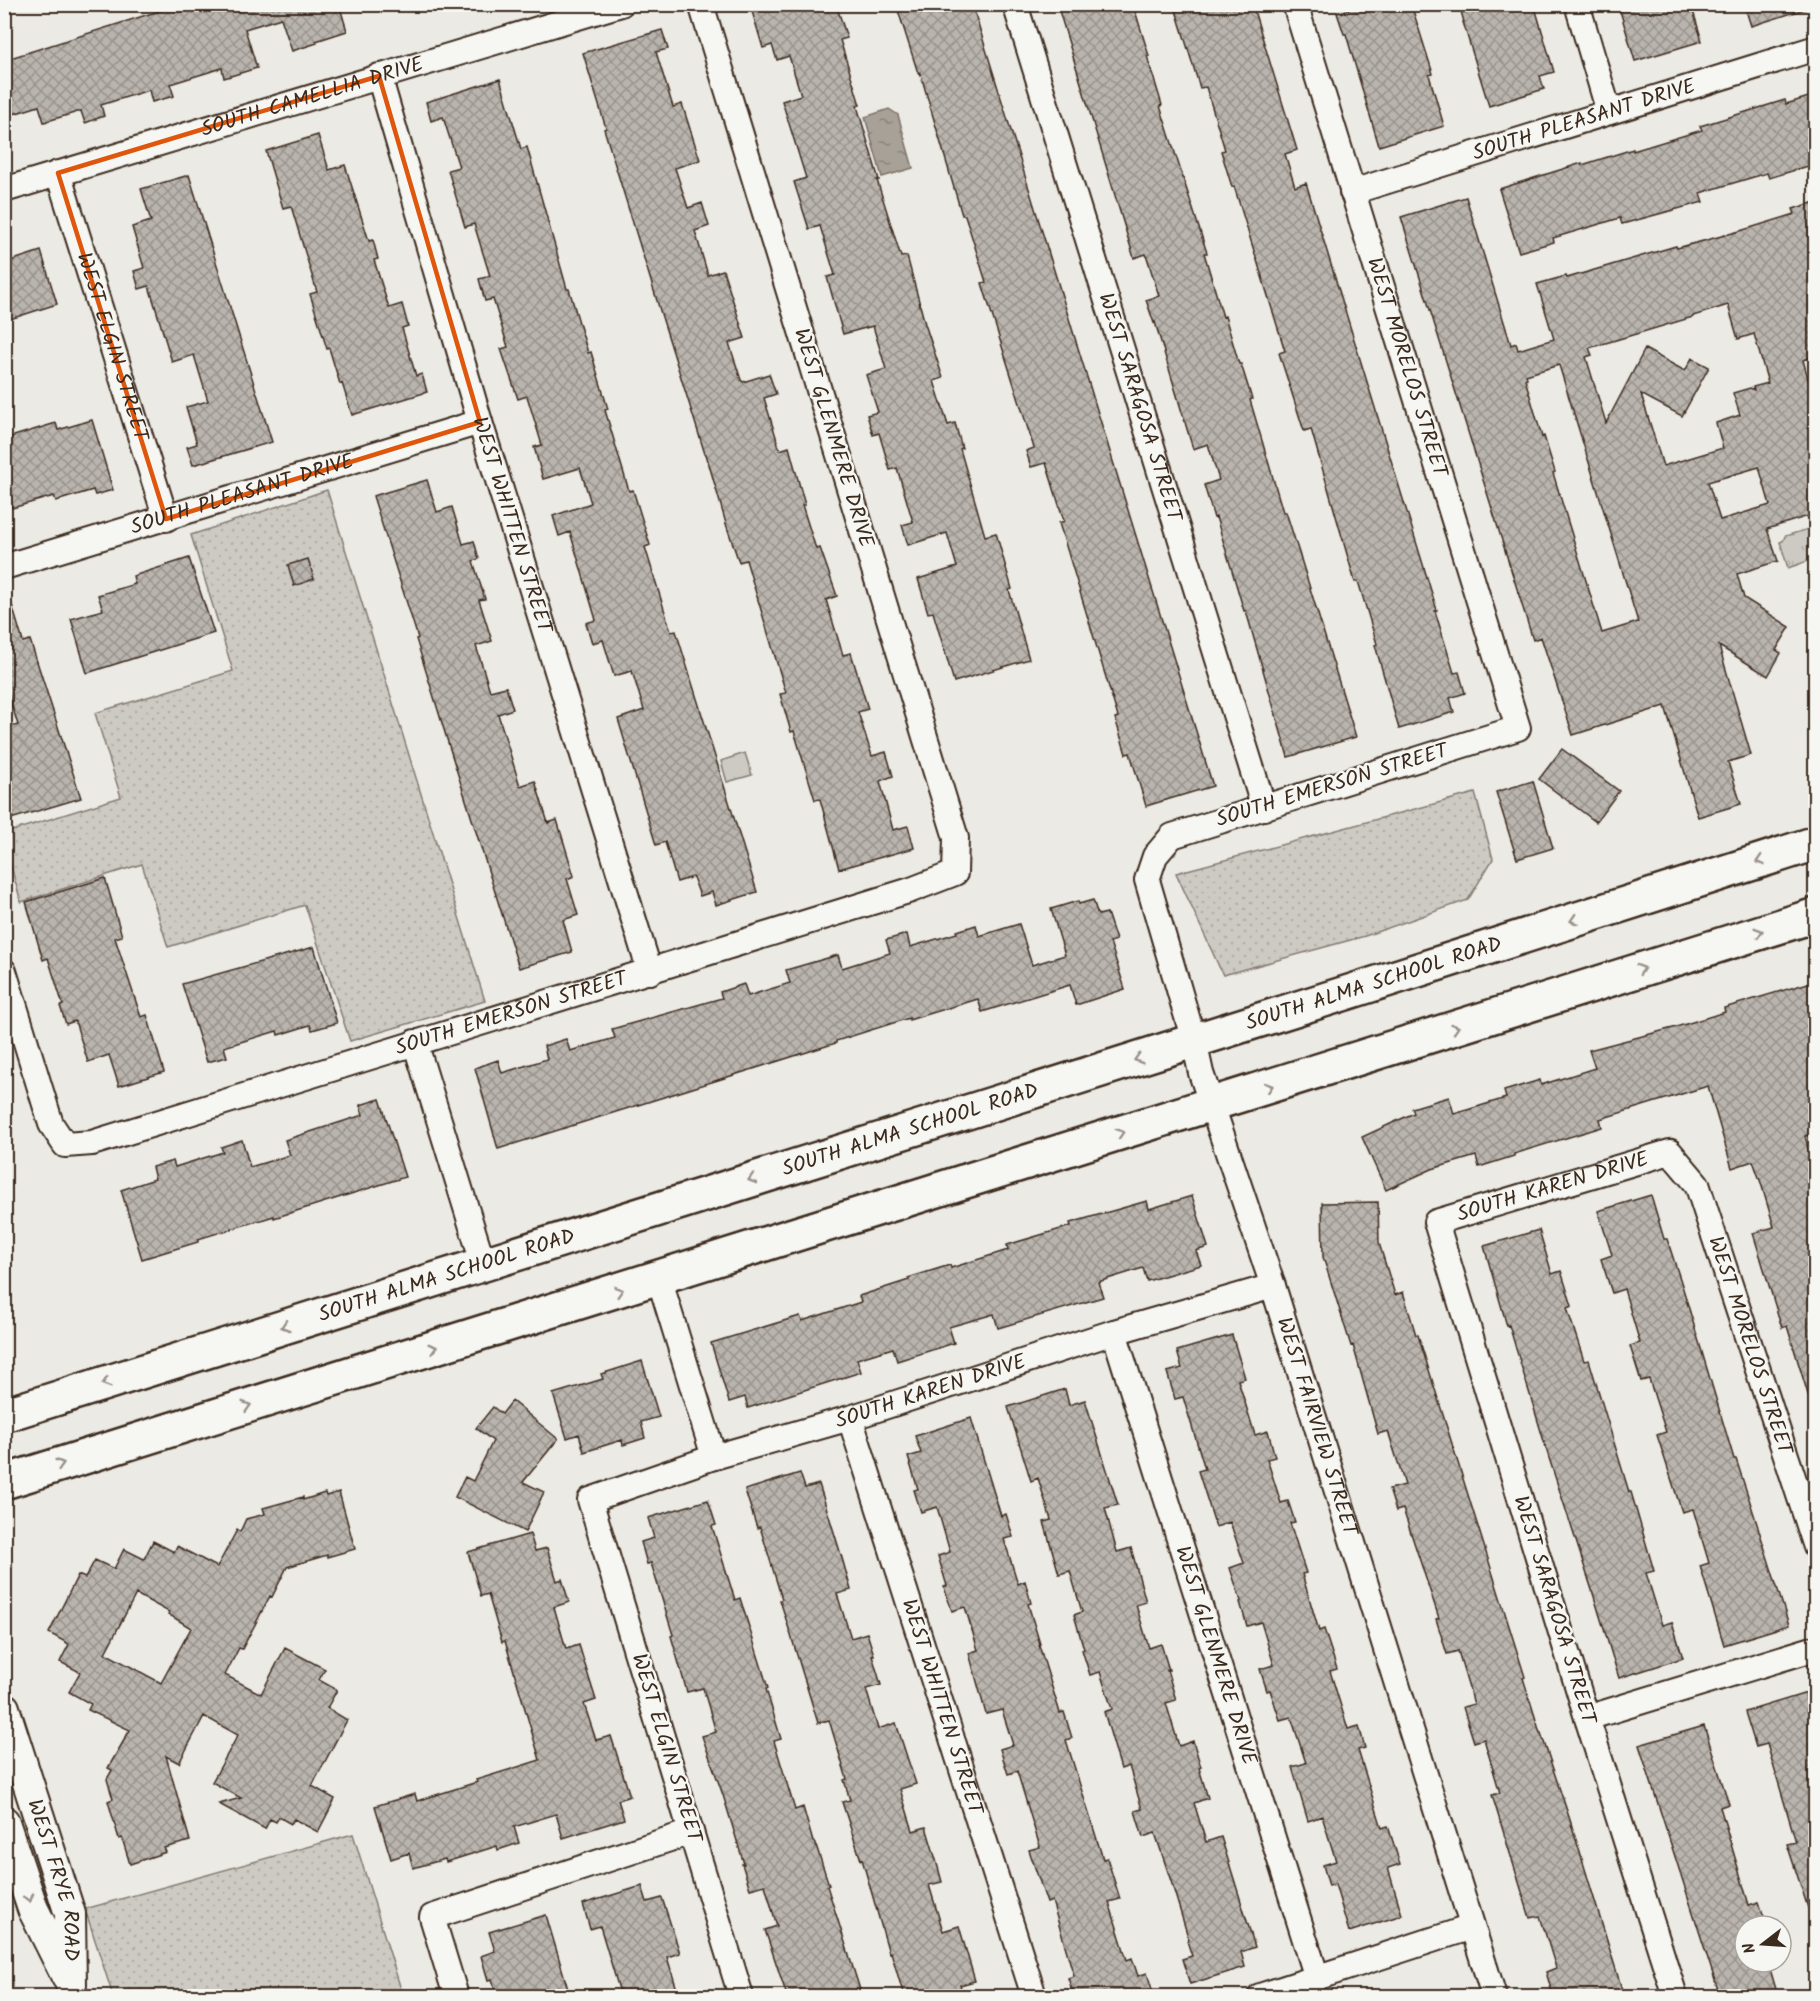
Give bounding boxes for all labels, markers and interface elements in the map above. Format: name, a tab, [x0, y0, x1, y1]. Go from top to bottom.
street label: SOUTH CAMELLIA DRIVE	[197, 48, 428, 146]
street label: SOUTH PLEASANT DRIVE	[1468, 70, 1700, 170]
street label: WEST ELGIN STREET	[67, 248, 158, 447]
street label: WEST MORELOS STREET	[1358, 253, 1457, 483]
street label: WEST SARAGOSA STREET	[1089, 289, 1191, 527]
street label: WEST GLENMERE DRIVE	[784, 324, 882, 552]
street label: WEST WHITTEN STREET	[463, 413, 561, 639]
street label: SOUTH PLEASANT DRIVE	[126, 445, 359, 544]
street label: SOUTH EMERSON STREET	[1212, 734, 1454, 837]
one-way arrow	[1755, 854, 1766, 866]
one-way arrow	[1569, 913, 1580, 926]
one-way arrow	[1753, 927, 1764, 939]
street label: SOUTH ALMA SCHOOL ROAD	[1241, 928, 1506, 1040]
street label: SOUTH EMERSON STREET	[391, 962, 633, 1065]
one-way arrow	[1635, 964, 1646, 977]
one-way arrow	[1449, 1023, 1460, 1035]
one-way arrow	[1134, 1052, 1144, 1064]
street label: SOUTH ALMA SCHOOL ROAD	[778, 1074, 1043, 1186]
one-way arrow	[1263, 1082, 1274, 1094]
one-way arrow	[1114, 1127, 1125, 1140]
street label: SOUTH KAREN DRIVE	[1453, 1143, 1653, 1231]
one-way arrow	[747, 1172, 758, 1185]
street label: SOUTH ALMA SCHOOL ROAD	[314, 1220, 579, 1332]
street label: WEST MORELOS STREET	[1699, 1232, 1802, 1461]
one-way arrow	[613, 1285, 624, 1298]
street label: WEST FAIRVIEW STREET	[1267, 1313, 1367, 1542]
one-way arrow	[280, 1319, 291, 1331]
one-way arrow	[427, 1343, 438, 1356]
street label: SOUTH KAREN DRIVE	[832, 1345, 1031, 1438]
one-way arrow	[101, 1376, 112, 1388]
one-way arrow	[241, 1401, 252, 1413]
one-way arrow	[54, 1459, 65, 1471]
street label: WEST SARAGOSA STREET	[1504, 1492, 1605, 1730]
street label: WEST GLENMERE DRIVE	[1166, 1542, 1266, 1770]
street label: WEST WHITTEN STREET	[892, 1595, 992, 1820]
street label: WEST ELGIN STREET	[622, 1650, 711, 1848]
street label: WEST FRYE ROAD	[18, 1795, 87, 1961]
one-way arrow	[22, 1892, 34, 1903]
north arrow	[1733, 1914, 1793, 1974]
text: N	[1737, 1939, 1764, 1956]

